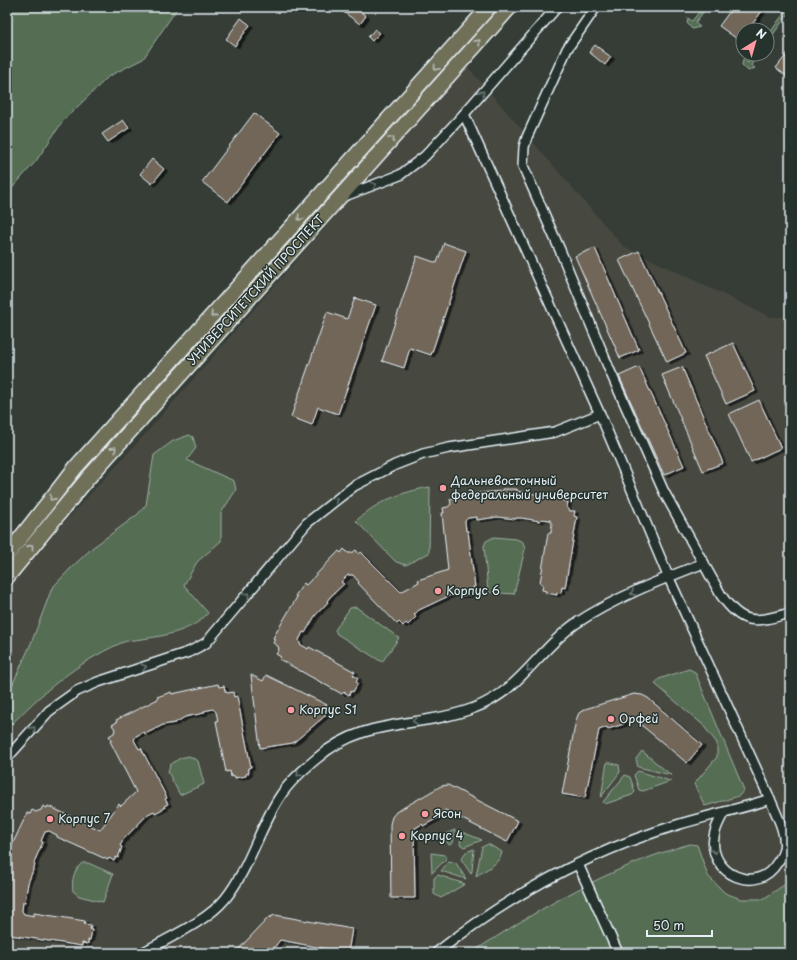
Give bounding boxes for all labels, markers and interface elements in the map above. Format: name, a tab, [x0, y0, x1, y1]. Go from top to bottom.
north arrow	[735, 22, 775, 62]
text: N	[753, 24, 770, 43]
one-way arrow	[474, 39, 481, 47]
one-way arrow	[433, 63, 440, 70]
one-way arrow	[477, 91, 484, 98]
one-way arrow	[387, 136, 394, 144]
one-way arrow	[370, 182, 377, 190]
street label: УНИВЕРСИТЕТСКИЙ ПРОСПЕКТ	[183, 210, 328, 369]
one-way arrow	[297, 213, 305, 221]
one-way arrow	[211, 310, 218, 317]
one-way arrow	[110, 446, 117, 454]
place label: Дальневосточный федеральный университет	[450, 471, 608, 503]
marker: Дальневосточный федеральный университет	[438, 483, 448, 493]
one-way arrow	[50, 493, 57, 500]
one-way arrow	[331, 498, 338, 505]
one-way arrow	[27, 544, 34, 551]
place label: Корпус 6	[446, 581, 500, 599]
marker: Корпус 6	[433, 586, 443, 596]
one-way arrow	[630, 588, 637, 596]
one-way arrow	[243, 592, 250, 600]
one-way arrow	[140, 663, 147, 672]
one-way arrow	[527, 664, 534, 671]
place label: Корпус S1	[299, 700, 357, 718]
marker: Корпус S1	[286, 705, 296, 715]
place label: Орфей	[619, 709, 659, 727]
marker: Орфей	[606, 714, 616, 724]
one-way arrow	[411, 716, 418, 725]
one-way arrow	[28, 726, 35, 734]
one-way arrow	[296, 769, 304, 777]
place label: Ясон	[433, 804, 461, 822]
place label: Корпус 7	[58, 809, 110, 827]
marker: Ясон	[420, 809, 430, 819]
marker: Корпус 7	[45, 814, 55, 824]
place label: Корпус 4	[410, 826, 463, 844]
marker: Корпус 4	[397, 831, 407, 841]
one-way arrow	[710, 847, 719, 854]
scale bar	[647, 912, 712, 938]
text: 50 m	[653, 916, 684, 934]

